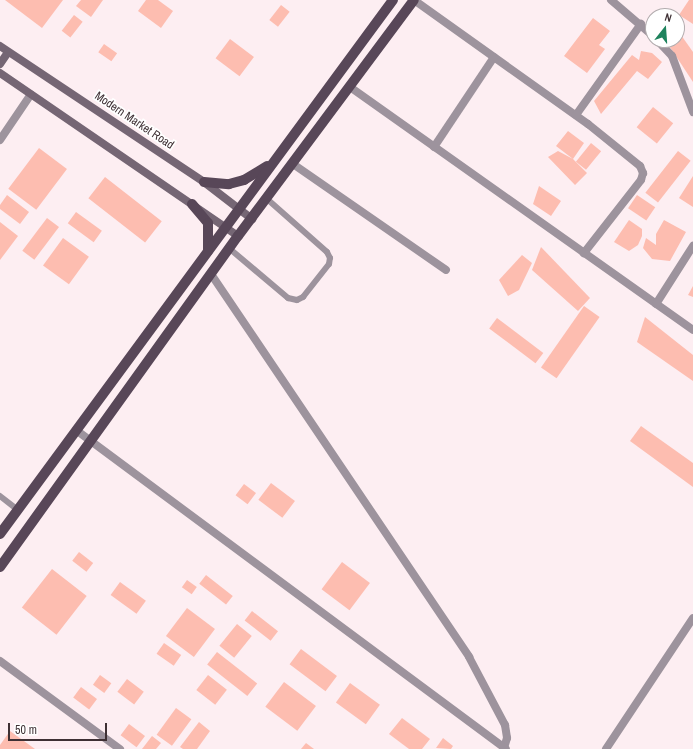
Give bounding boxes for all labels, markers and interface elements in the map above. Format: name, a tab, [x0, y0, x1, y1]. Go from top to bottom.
north arrow	[645, 8, 685, 48]
text: N	[663, 10, 673, 25]
street label: Modern Market Road	[92, 89, 176, 153]
scale bar	[10, 715, 109, 741]
text: 50 m	[15, 722, 37, 738]

